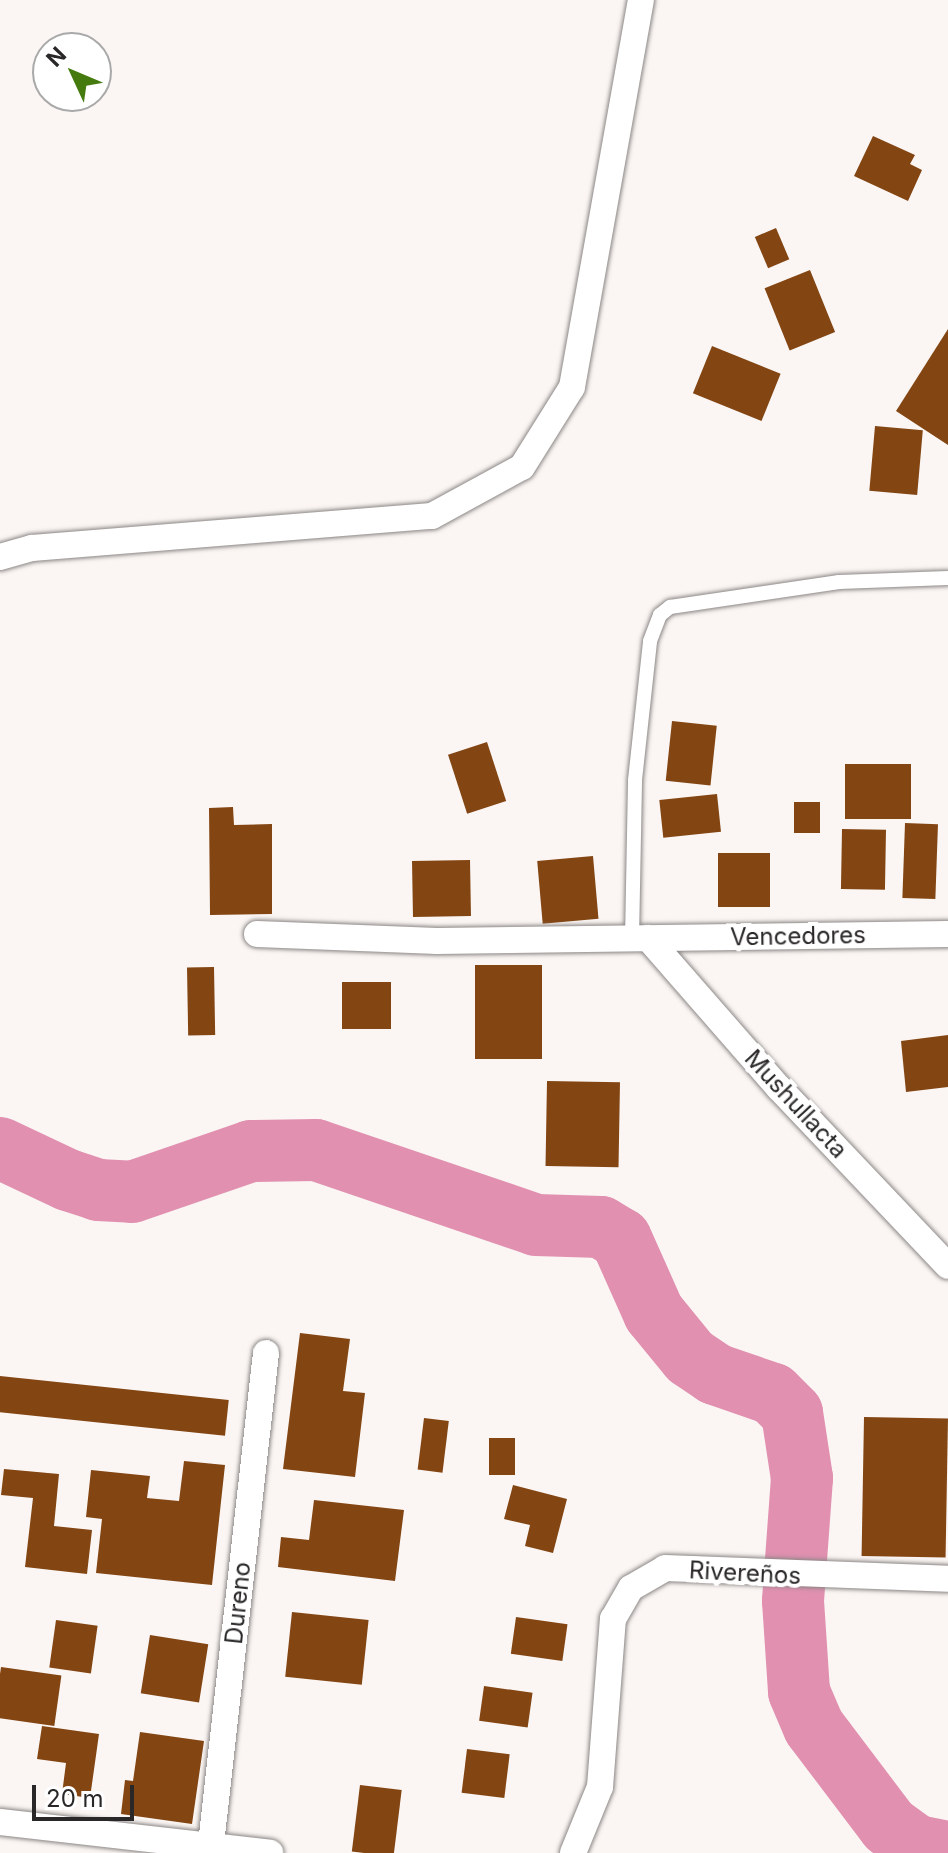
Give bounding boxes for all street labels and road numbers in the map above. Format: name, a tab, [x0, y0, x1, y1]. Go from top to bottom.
street label: Vencedores	[730, 920, 866, 952]
street label: Mushullacta	[739, 1044, 853, 1164]
street label: Rivereños	[688, 1556, 802, 1590]
street label: Dureno	[219, 1560, 257, 1646]

